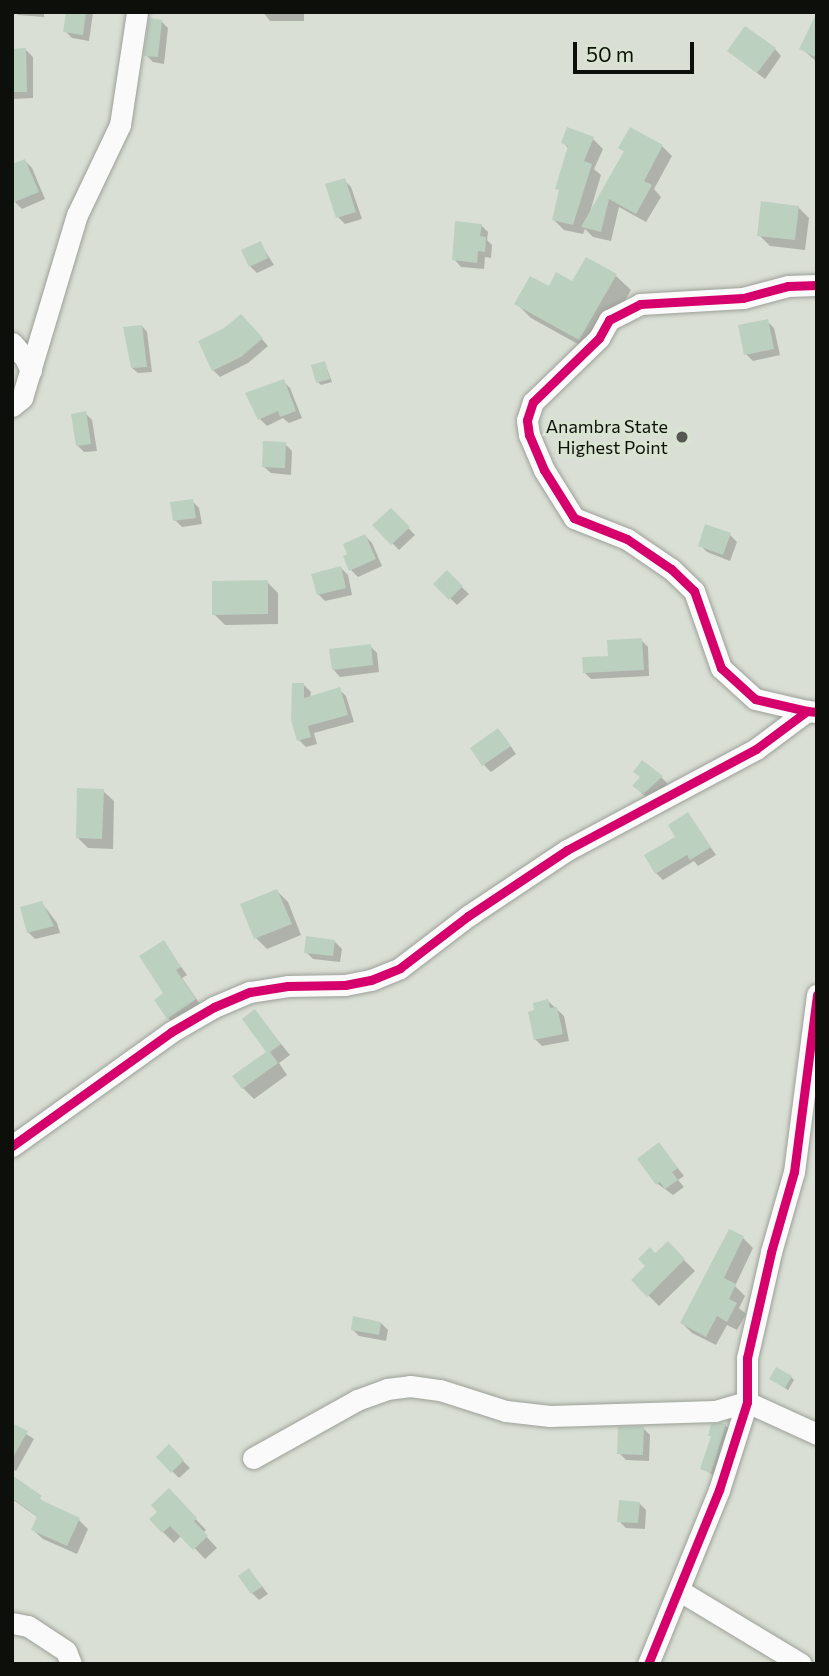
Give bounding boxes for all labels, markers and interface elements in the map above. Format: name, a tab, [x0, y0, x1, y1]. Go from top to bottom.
scale bar	[577, 28, 698, 72]
text: 50 m	[586, 41, 634, 66]
place label: Anambra State Highest Point	[546, 416, 668, 458]
marker: Anambra State Highest Point	[674, 429, 690, 445]

